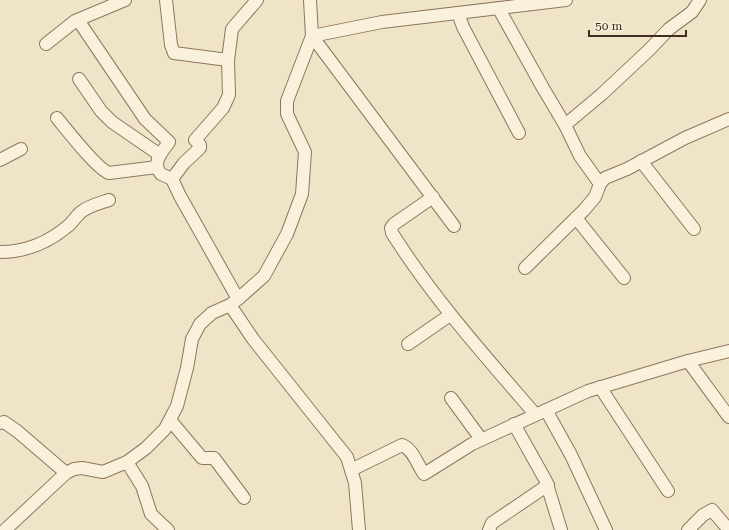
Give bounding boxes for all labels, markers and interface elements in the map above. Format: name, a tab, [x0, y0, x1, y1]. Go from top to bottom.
scale bar	[589, 12, 686, 38]
text: 50 m	[595, 19, 622, 33]

